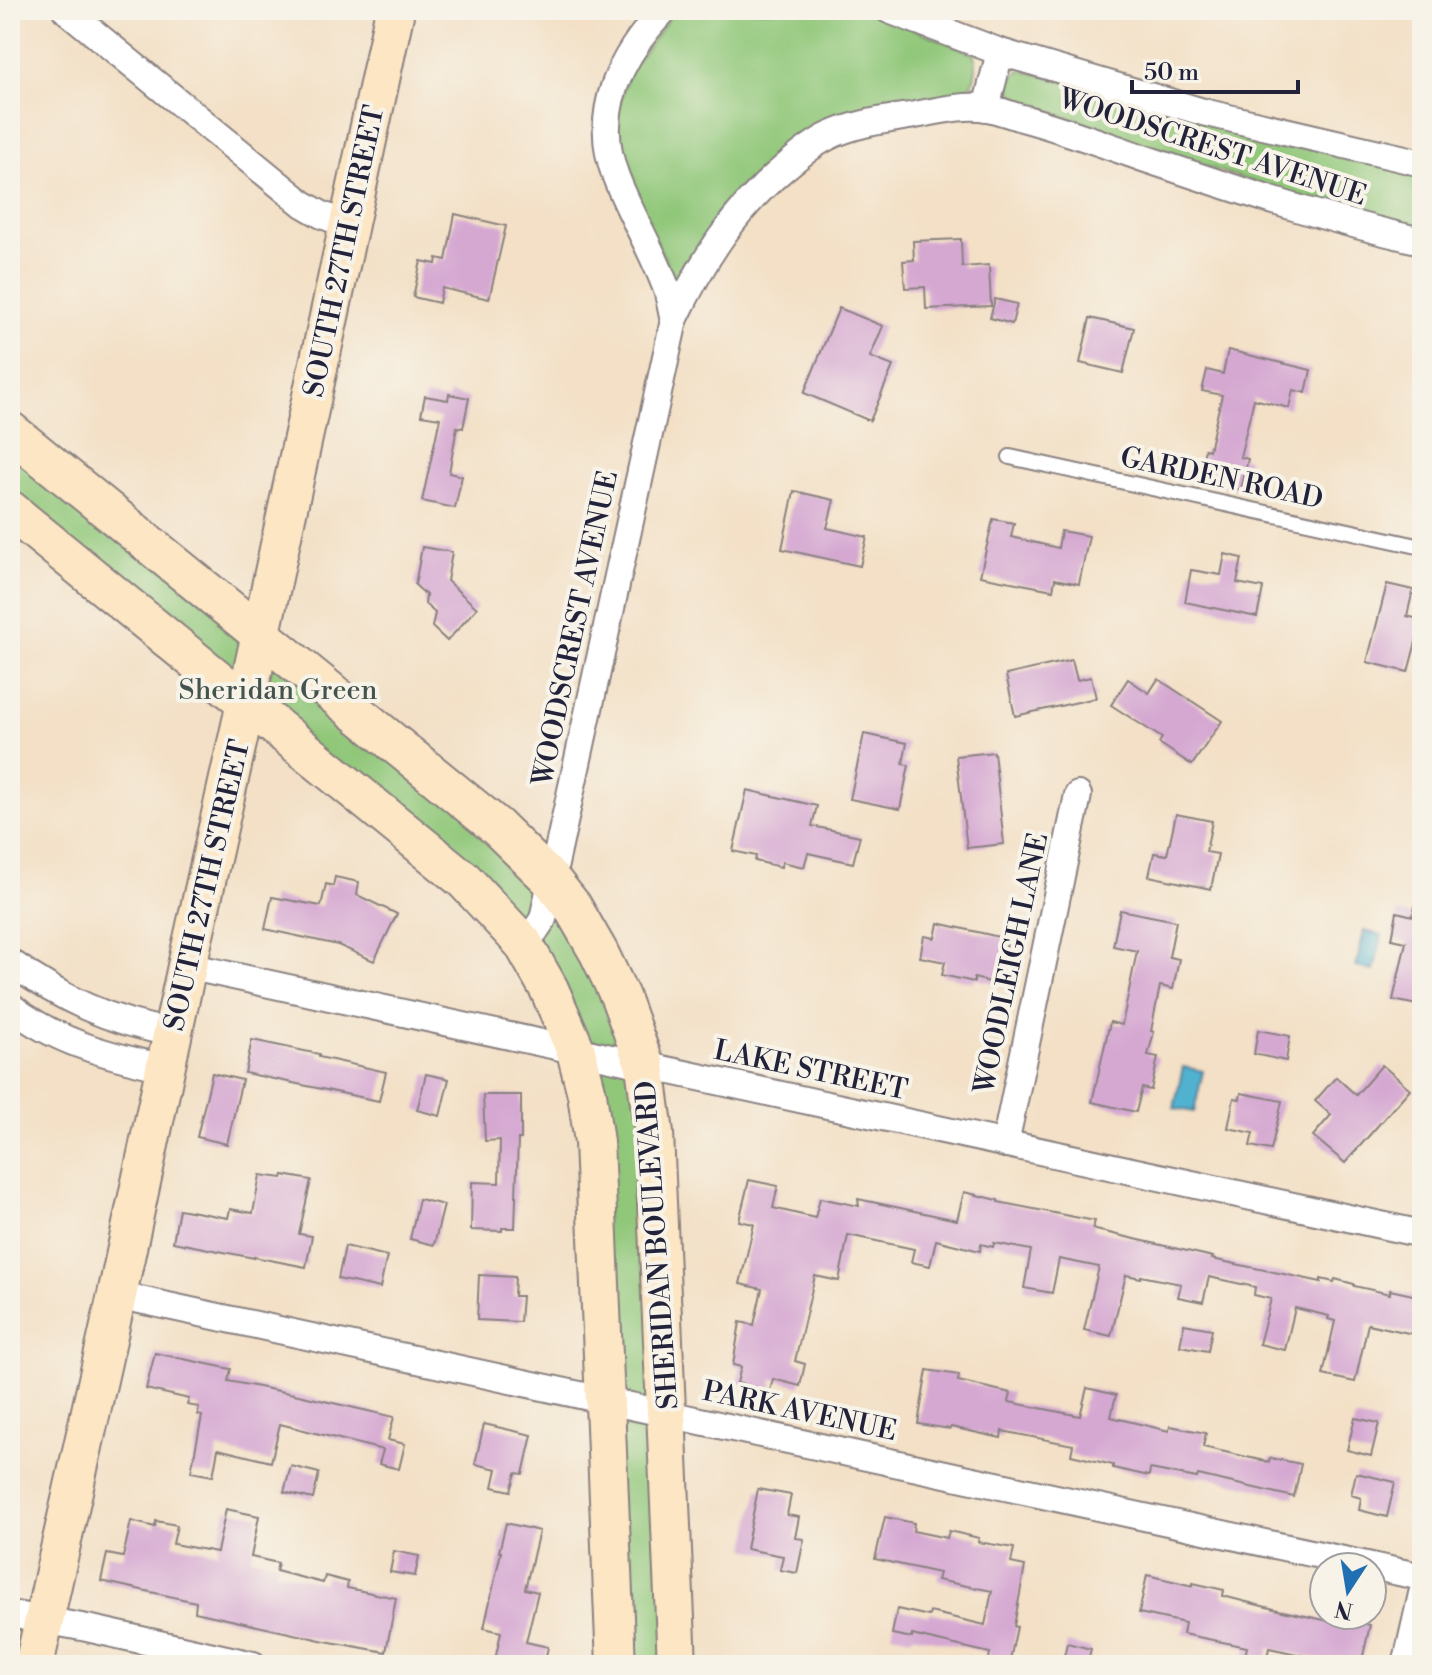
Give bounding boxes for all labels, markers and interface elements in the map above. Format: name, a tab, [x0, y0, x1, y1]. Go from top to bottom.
scale bar	[1132, 44, 1298, 94]
text: 50 m	[1144, 58, 1199, 88]
street label: WOODSCREST AVENUE	[1053, 81, 1371, 214]
street label: SOUTH 27TH STREET	[296, 102, 392, 400]
street label: GARDEN ROAD	[1117, 440, 1326, 517]
street label: WOODSCREST AVENUE	[525, 468, 626, 790]
park label: Sheridan Green	[179, 673, 378, 708]
street label: SOUTH 27TH STREET	[157, 737, 258, 1034]
street label: WOODLEIGH LANE	[967, 830, 1056, 1098]
street label: LAKE STREET	[711, 1033, 911, 1108]
street label: SHERIDAN BOULEVARD	[629, 1079, 686, 1410]
street label: PARK AVENUE	[699, 1374, 900, 1449]
north arrow	[1308, 1551, 1388, 1631]
text: N	[1332, 1594, 1355, 1624]

